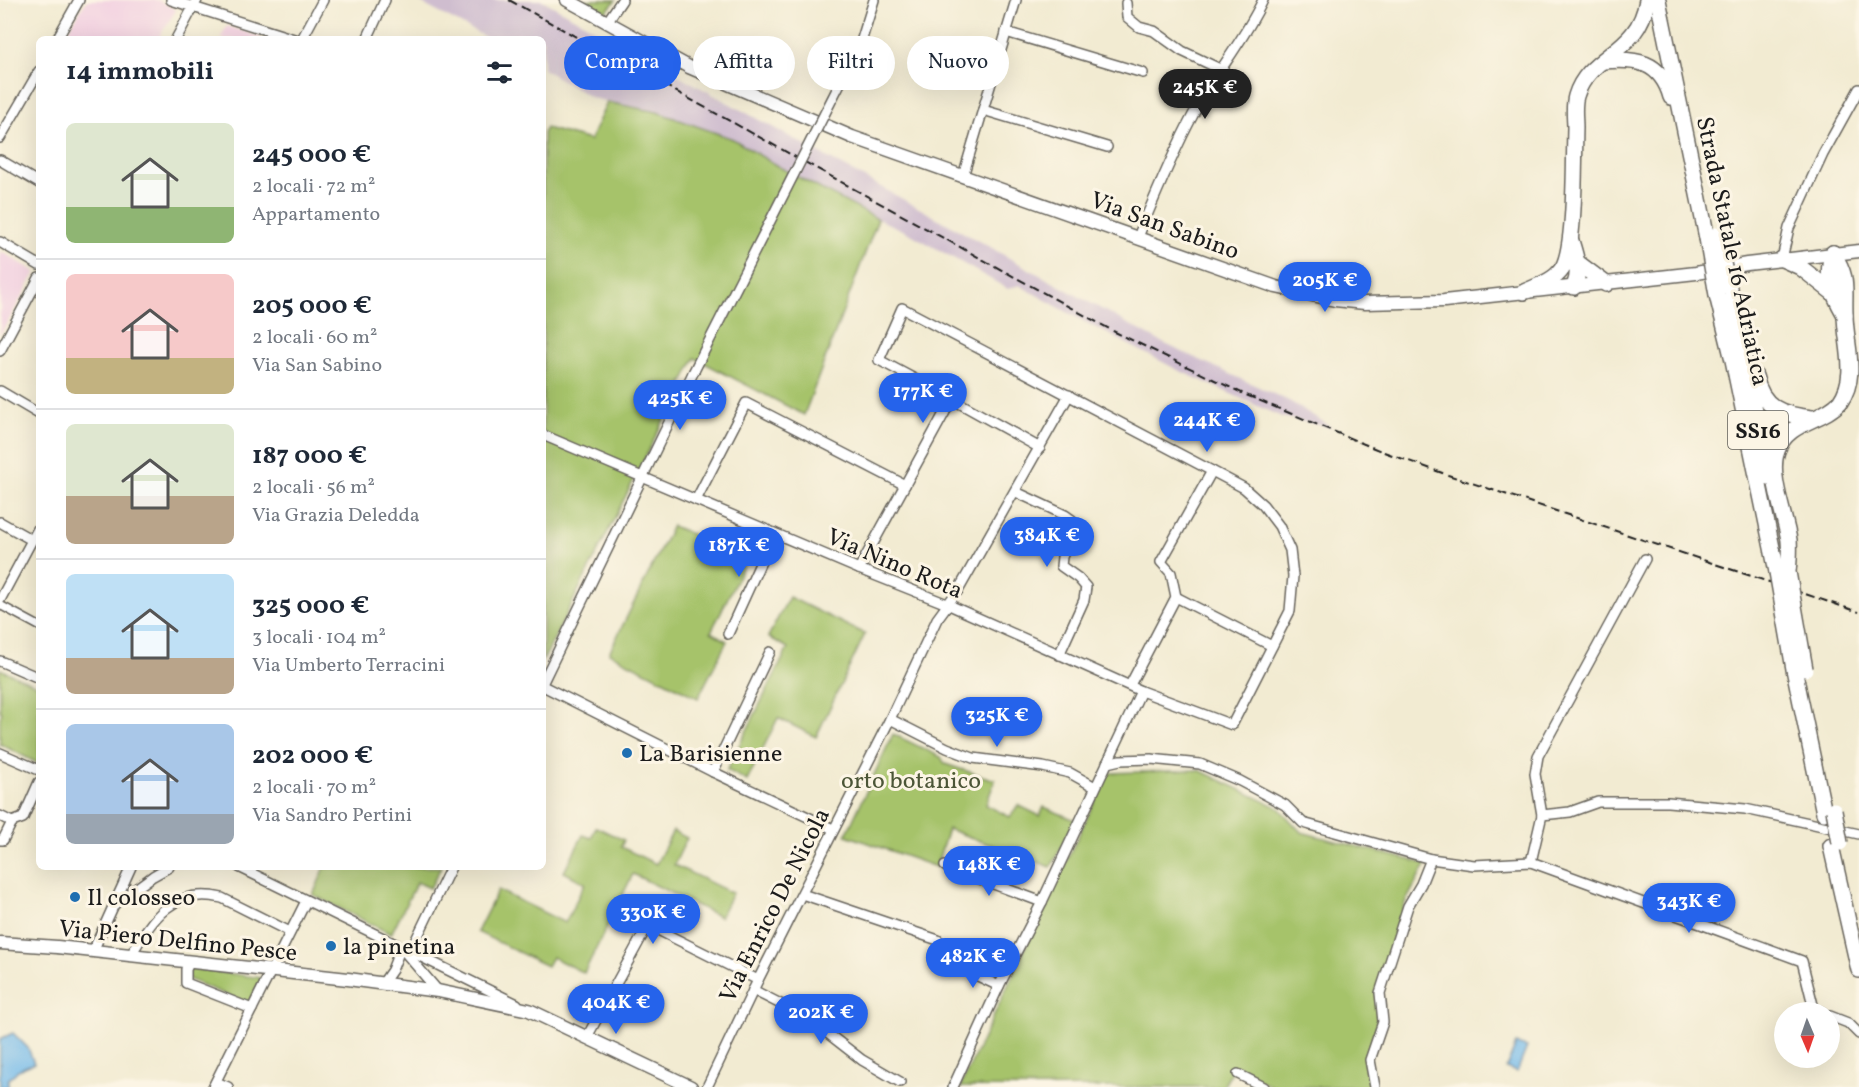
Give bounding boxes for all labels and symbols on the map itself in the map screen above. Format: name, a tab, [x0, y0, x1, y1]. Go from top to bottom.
pin: 245K €	[1156, 69, 1254, 120]
street label: Strada Statale 16 Adriatica	[1686, 114, 1776, 389]
street label: Via San Sabino	[1085, 184, 1244, 270]
pin: 205K €	[1276, 262, 1374, 313]
pin: 177K €	[874, 373, 972, 424]
pin: 425K €	[631, 380, 729, 431]
pin: 244K €	[1158, 402, 1256, 453]
road number: SS16	[1728, 411, 1788, 449]
pin: 384K €	[998, 517, 1096, 568]
street label: Via Nino Rota	[821, 521, 968, 609]
pin: 187K €	[690, 527, 788, 578]
pin: 325K €	[948, 697, 1046, 748]
place label: La Barisienne	[639, 738, 782, 772]
marker: La Barisienne	[620, 746, 634, 760]
park label: orto botanico	[841, 765, 981, 799]
street label: Via Enrico De Nicola	[712, 803, 840, 1009]
pin: 148K €	[940, 846, 1038, 897]
place label: Il colosseo	[87, 882, 195, 916]
pin: 343K €	[1640, 883, 1738, 934]
marker: Il colosseo	[68, 890, 82, 904]
pin: 330K €	[604, 894, 702, 945]
street label: Via Piero Delfino Pesce	[57, 913, 299, 971]
place label: la pinetina	[343, 931, 456, 965]
pin: 482K €	[924, 938, 1022, 989]
marker: la pinetina	[324, 939, 338, 953]
pin: 404K €	[567, 984, 665, 1035]
pin: 202K €	[772, 994, 870, 1045]
north arrow	[1774, 1002, 1840, 1068]

